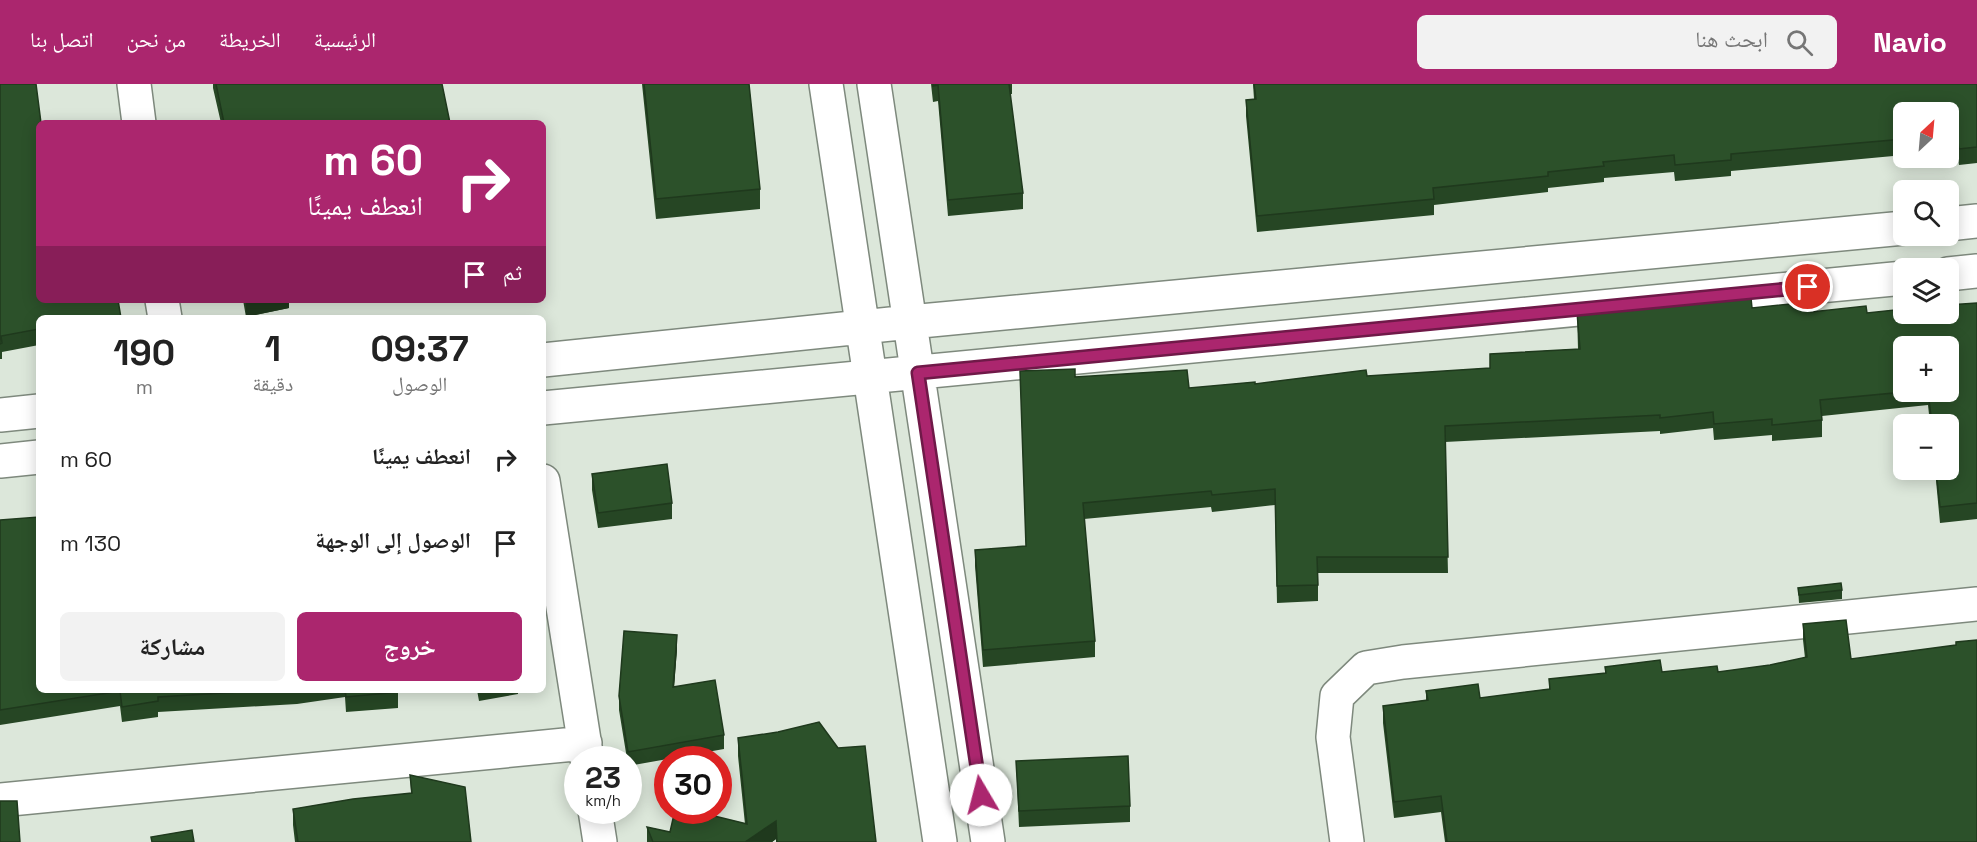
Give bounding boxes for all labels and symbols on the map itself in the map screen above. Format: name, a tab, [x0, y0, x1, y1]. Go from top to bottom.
north arrow	[1893, 102, 1959, 168]
pin	[1782, 261, 1833, 312]
speed limit sign: 30	[654, 746, 732, 824]
position arrow	[949, 763, 1013, 827]

